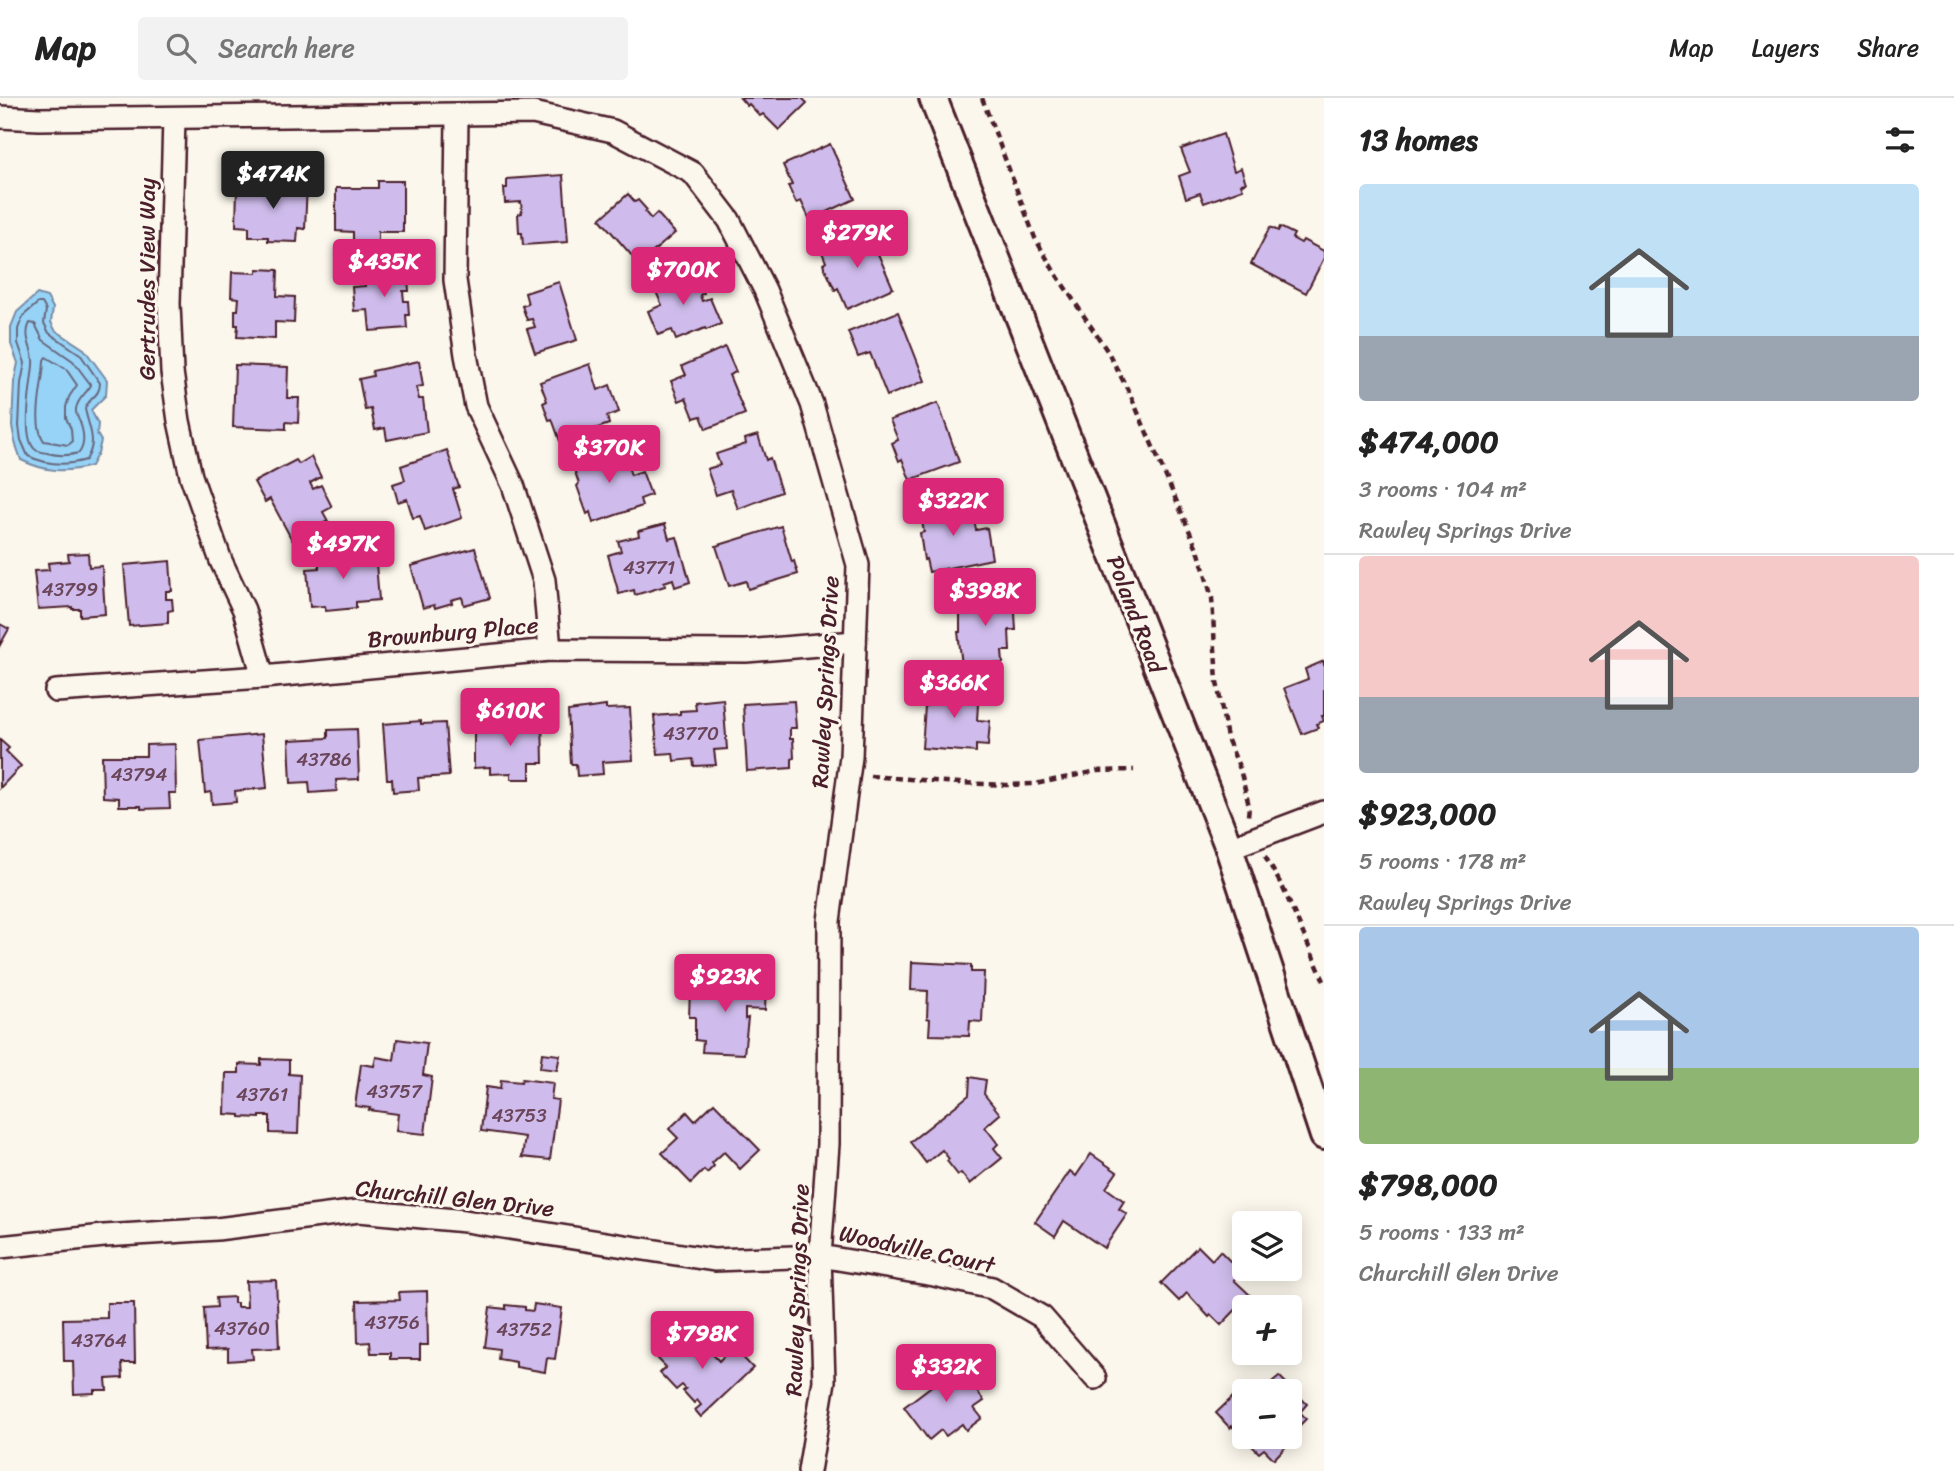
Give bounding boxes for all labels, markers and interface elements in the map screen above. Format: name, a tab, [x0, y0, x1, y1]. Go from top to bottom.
search box	[138, 17, 628, 80]
text: Map	[35, 19, 96, 77]
text: Search here	[218, 25, 355, 71]
text: Map	[1669, 27, 1714, 69]
text: Layers	[1752, 27, 1819, 69]
text: Share	[1857, 27, 1919, 69]
icon: search	[162, 29, 200, 67]
text: 13 homes	[1359, 113, 1478, 167]
icon: filters	[1881, 121, 1919, 159]
pin: $474K	[224, 152, 322, 211]
text: $474K	[237, 153, 309, 194]
street label: Gertrudes View Way	[127, 178, 168, 380]
pin: $279K	[808, 211, 906, 270]
text: $279K	[822, 212, 892, 253]
icon: home	[1576, 230, 1702, 356]
pin: $435K	[335, 240, 433, 299]
text: $435K	[349, 241, 419, 282]
pin: $700K	[634, 248, 732, 307]
text: $700K	[647, 249, 719, 290]
text: $474,000	[1359, 415, 1499, 469]
pin: $370K	[560, 426, 658, 485]
text: $370K	[574, 427, 644, 468]
text: 3 rooms · 104 m²	[1359, 469, 1527, 510]
pin: $322K	[904, 478, 1002, 538]
text: $322K	[919, 480, 987, 521]
text: Rawley Springs Drive	[1359, 510, 1572, 551]
pin: $497K	[294, 522, 392, 581]
text: $497K	[307, 523, 379, 564]
street label: Poland Road	[1094, 549, 1177, 681]
house number: 43771	[623, 551, 675, 584]
pin: $398K	[936, 568, 1034, 628]
text: $398K	[950, 570, 1020, 611]
house number: 43799	[42, 573, 98, 606]
street label: Rawley Springs Drive	[799, 575, 852, 789]
icon: home	[1576, 602, 1702, 728]
street label: Brownburg Place	[366, 605, 540, 660]
pin: $366K	[905, 660, 1003, 720]
text: $366K	[920, 662, 988, 703]
pin: $610K	[461, 688, 559, 748]
text: $610K	[477, 690, 543, 731]
house number: 43770	[663, 717, 719, 750]
house number: 43786	[296, 743, 352, 776]
house number: 43794	[111, 758, 167, 791]
text: $923,000	[1359, 787, 1496, 841]
text: 5 rooms · 178 m²	[1359, 841, 1527, 882]
text: Rawley Springs Drive	[1359, 882, 1572, 923]
pin: $923K	[676, 954, 774, 1014]
text: $923K	[690, 956, 760, 997]
icon: home	[1576, 973, 1702, 1099]
house number: 43757	[366, 1075, 423, 1108]
house number: 43761	[236, 1078, 288, 1111]
house number: 43753	[491, 1099, 547, 1132]
text: $798,000	[1359, 1158, 1498, 1212]
street label: Churchill Glen Drive	[354, 1168, 556, 1229]
street label: Rawley Springs Drive	[773, 1183, 822, 1397]
map controls	[1232, 1211, 1302, 1449]
button: layers	[1232, 1211, 1302, 1281]
text: 5 rooms · 133 m²	[1359, 1212, 1525, 1253]
street label: Woodville Court	[835, 1213, 1000, 1286]
text: Churchill Glen Drive	[1359, 1253, 1559, 1294]
button: +	[1232, 1295, 1302, 1365]
house number: 43756	[364, 1306, 420, 1339]
house number: 43760	[214, 1312, 270, 1345]
pin: $798K	[653, 1312, 751, 1371]
house number: 43752	[496, 1313, 552, 1346]
text: $798K	[667, 1313, 737, 1354]
house number: 43764	[71, 1324, 127, 1357]
pin: $332K	[897, 1344, 995, 1404]
text: $332K	[912, 1346, 980, 1387]
button: −	[1232, 1379, 1302, 1449]

